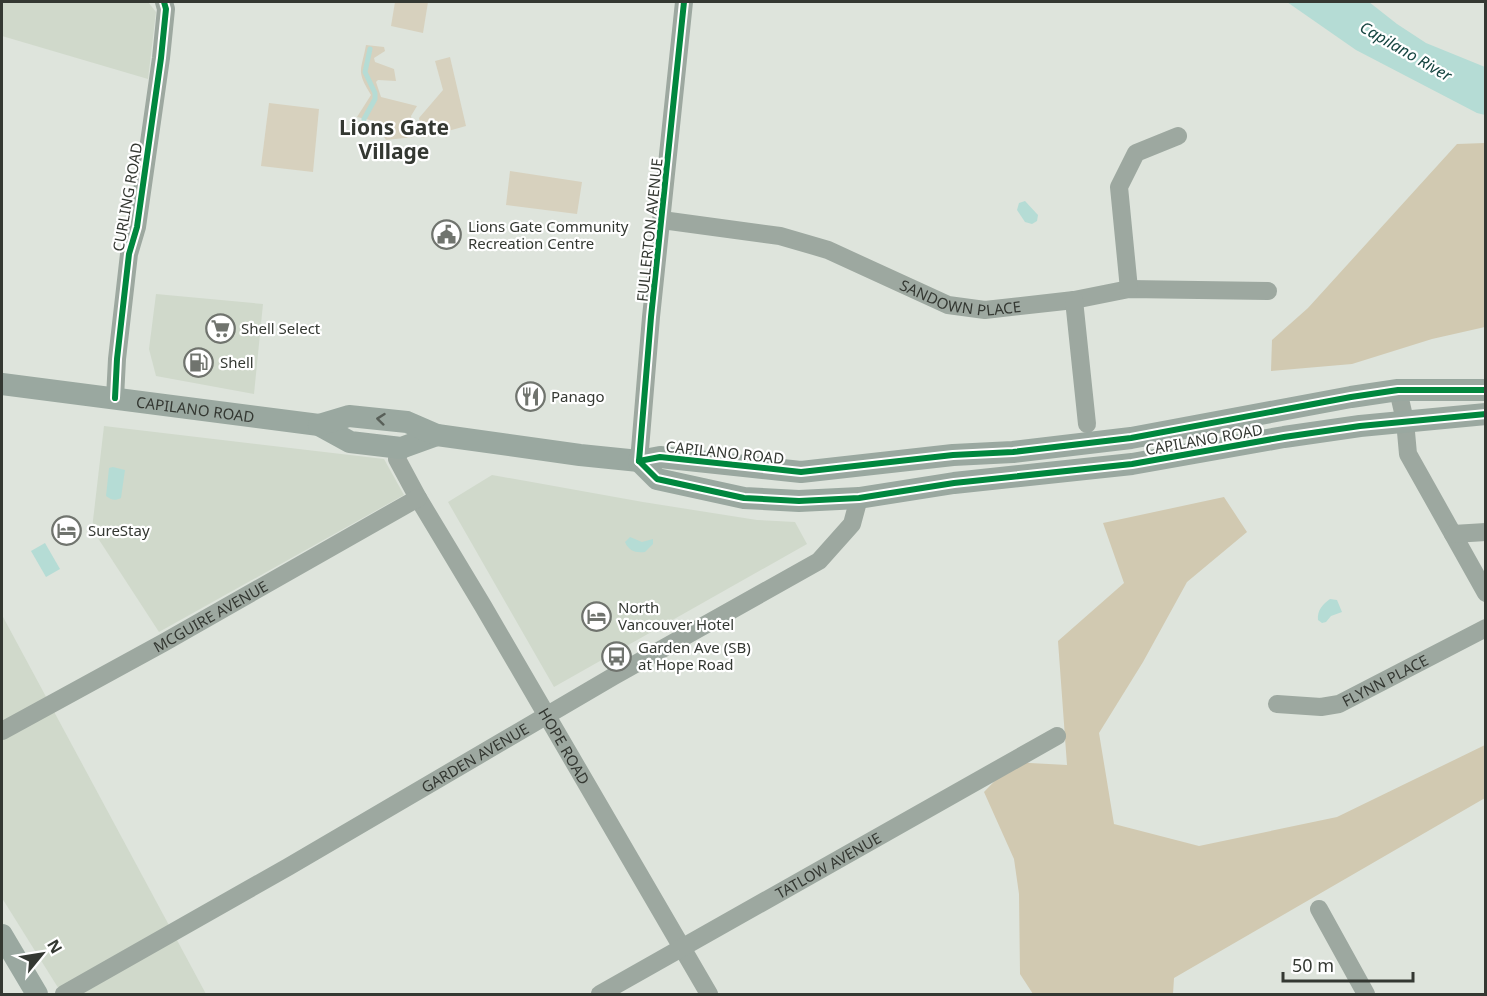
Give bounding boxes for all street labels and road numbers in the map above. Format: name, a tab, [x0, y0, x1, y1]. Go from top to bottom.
street label: CURLING ROAD	[108, 141, 146, 253]
street label: FULLERTON AVENUE	[632, 157, 666, 303]
street label: SANDOWN PLACE	[897, 274, 1022, 320]
street label: CAPILANO ROAD	[135, 391, 256, 427]
street label: CAPILANO ROAD	[1144, 419, 1264, 459]
street label: CAPILANO ROAD	[665, 436, 785, 468]
street label: MCGUIRE AVENUE	[150, 576, 271, 656]
street label: FLYNN PLACE	[1338, 650, 1431, 711]
street label: HOPE ROAD	[534, 704, 595, 788]
street label: GARDEN AVENUE	[417, 718, 532, 797]
street label: TATLOW AVENUE	[772, 827, 885, 903]

